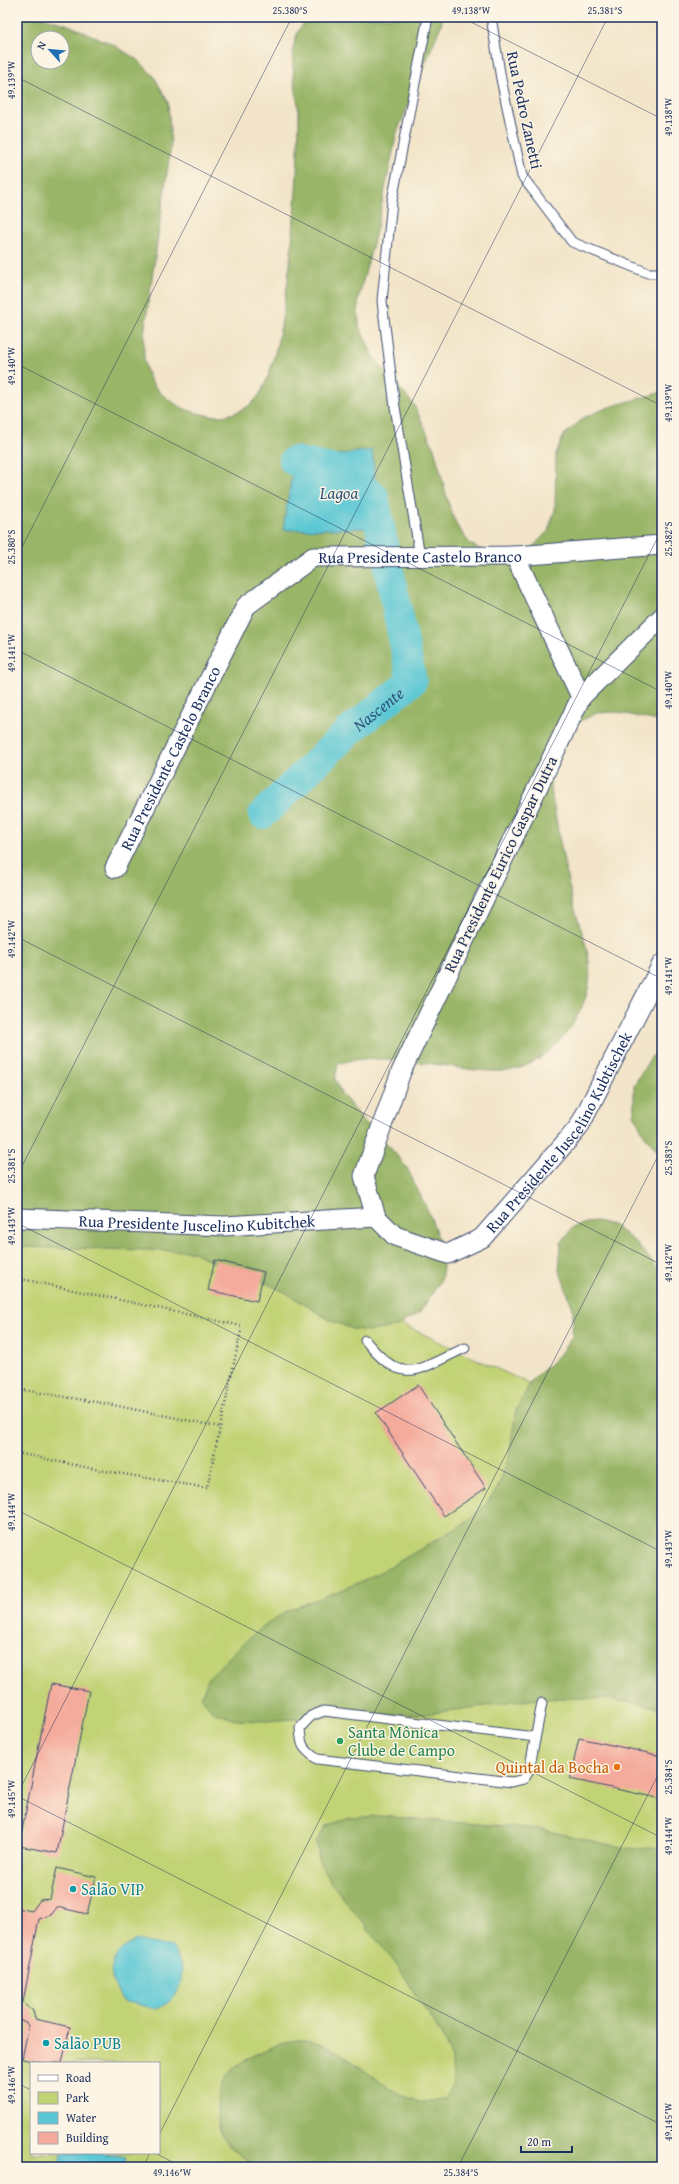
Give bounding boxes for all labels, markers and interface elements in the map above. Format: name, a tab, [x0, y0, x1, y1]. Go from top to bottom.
text: 25.380°S	[273, 3, 308, 18]
text: 49.138°W	[452, 3, 491, 18]
text: 25.381°S	[588, 3, 623, 18]
north arrow	[30, 30, 70, 70]
text: N	[32, 38, 50, 52]
street label: Rua Pedro Zanetti	[501, 49, 549, 172]
text: 49.139°W	[4, 60, 19, 99]
text: 49.138°W	[661, 97, 676, 136]
text: 49.140°W	[4, 346, 19, 385]
text: 49.139°W	[661, 383, 676, 422]
water label: Lagoa	[319, 480, 358, 505]
text: 25.382°S	[661, 521, 676, 556]
text: 25.380°S	[4, 529, 19, 564]
street label: Rua Presidente Castelo Branco	[318, 544, 523, 569]
text: 49.141°W	[4, 633, 19, 672]
street label: Rua Presidente Castelo Branco	[114, 662, 226, 854]
text: 49.140°W	[661, 670, 676, 709]
water label: Nascente	[346, 680, 409, 737]
street label: Rua Presidente Eurico Gaspar Dutra	[437, 751, 563, 976]
text: 49.142°W	[4, 919, 19, 958]
text: 49.141°W	[661, 956, 676, 995]
street label: Rua Presidente Juscelino Kubtischek	[480, 1026, 638, 1238]
text: 25.383°S	[661, 1140, 676, 1175]
text: 25.381°S	[4, 1148, 19, 1183]
text: 49.143°W	[4, 1206, 19, 1245]
street label: Rua Presidente Juscelino Kubitchek	[78, 1208, 317, 1238]
text: 49.142°W	[661, 1243, 676, 1282]
text: 49.144°W	[4, 1492, 19, 1531]
text: 49.143°W	[661, 1529, 676, 1568]
place label: Santa Mônica Clube de Campo	[348, 1720, 455, 1762]
marker: Santa Mônica Clube de Campo	[335, 1736, 345, 1746]
place label: Quintal da Bocha	[496, 1755, 609, 1779]
text: 25.384°S	[661, 1759, 676, 1794]
marker: Quintal da Bocha	[612, 1762, 622, 1772]
text: 49.145°W	[4, 1779, 19, 1818]
text: 49.144°W	[661, 1816, 676, 1855]
place label: Salão VIP	[81, 1877, 144, 1901]
marker: Salão VIP	[68, 1884, 78, 1894]
place label: Salão PUB	[54, 2031, 121, 2055]
marker: Salão PUB	[41, 2038, 51, 2048]
legend	[30, 2062, 160, 2154]
text: 49.146°W	[4, 2065, 19, 2104]
text: Road	[66, 2069, 92, 2086]
text: Park	[66, 2089, 90, 2106]
text: 49.145°W	[661, 2102, 676, 2141]
text: Water	[66, 2109, 96, 2126]
scale bar	[521, 2128, 572, 2154]
text: Building	[66, 2129, 109, 2146]
text: 20 m	[527, 2133, 551, 2150]
text: 49.146°W	[153, 2165, 192, 2180]
text: 25.384°S	[444, 2165, 479, 2180]

